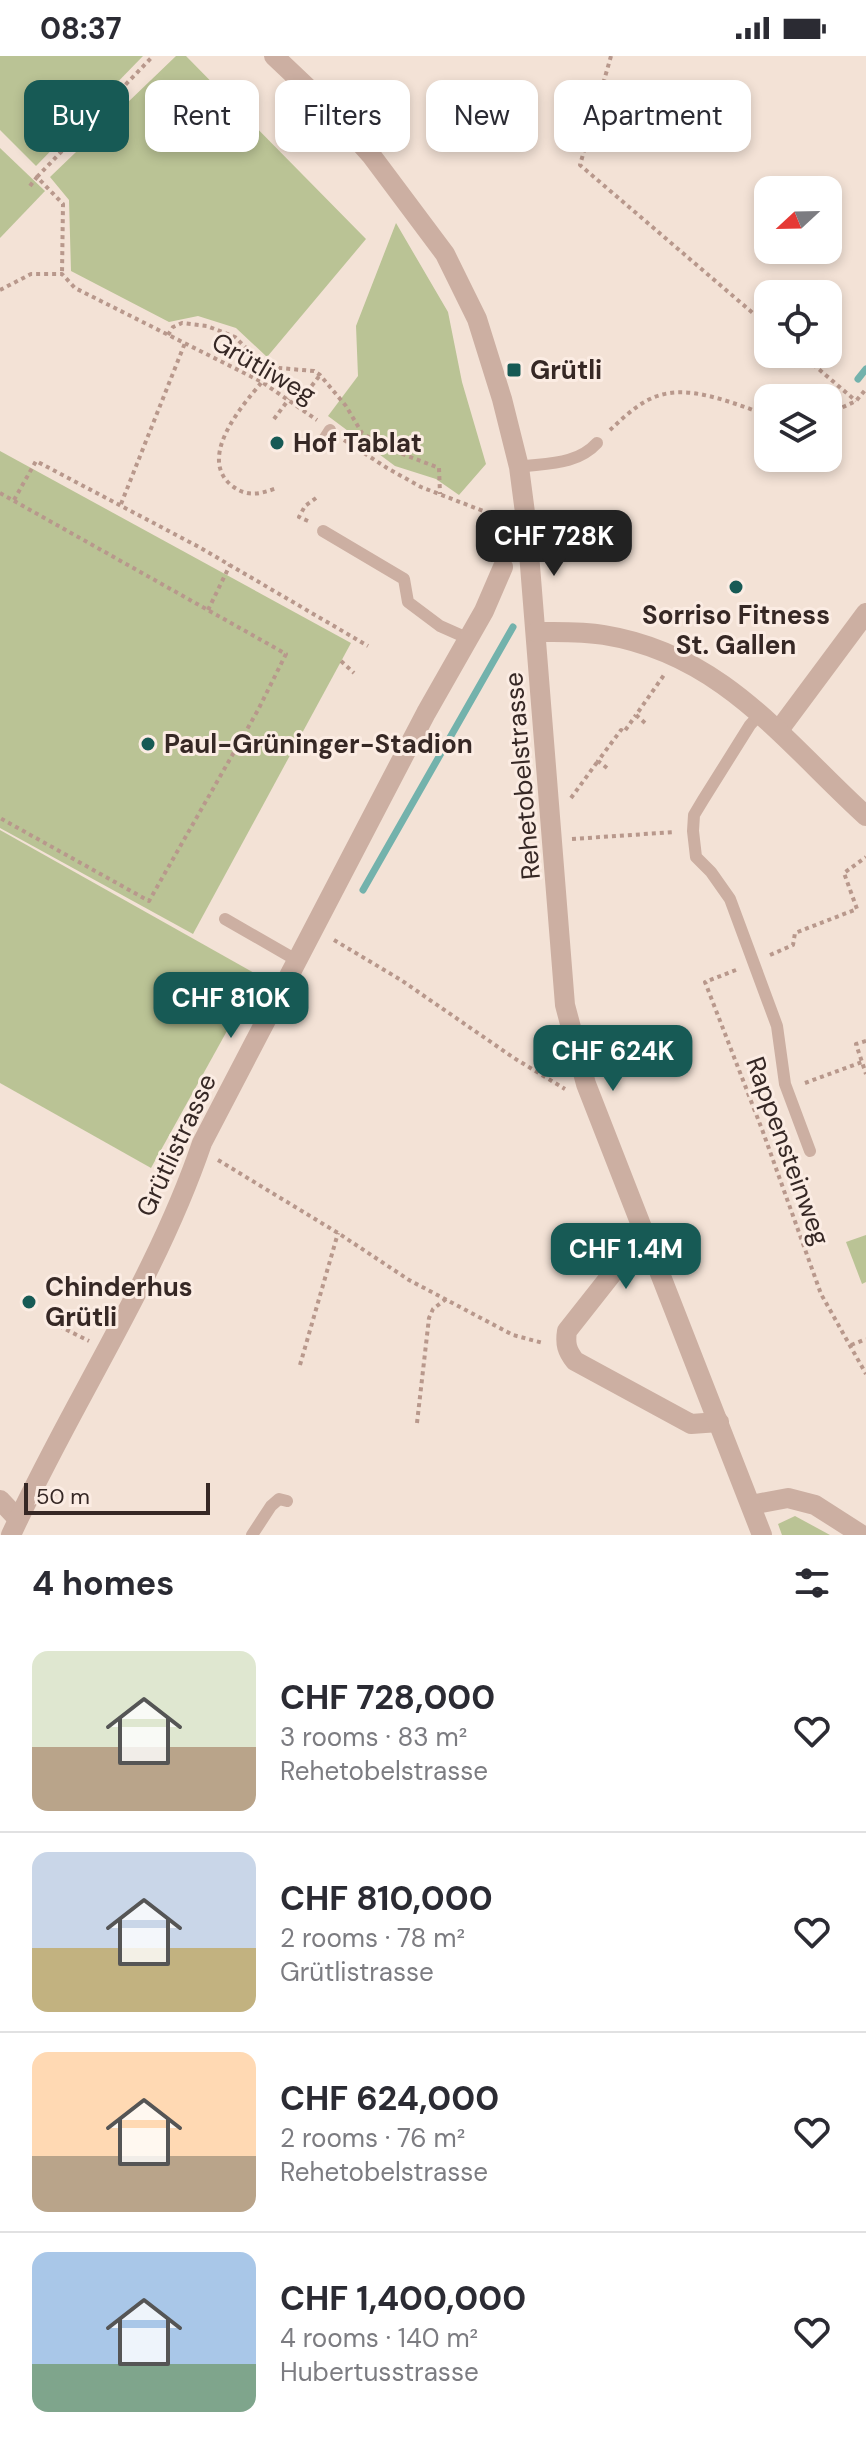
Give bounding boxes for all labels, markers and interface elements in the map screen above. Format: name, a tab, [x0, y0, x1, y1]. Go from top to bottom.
text: 08:37	[40, 9, 122, 48]
chip: Buy	[24, 80, 129, 152]
chip: Rent	[145, 80, 259, 152]
chip: Filters	[275, 80, 410, 152]
chip: New	[426, 80, 538, 152]
chip: Apartment	[554, 80, 751, 152]
north arrow	[754, 176, 842, 264]
map controls	[754, 176, 842, 472]
button: locate	[754, 280, 842, 368]
street label: Grütliweg	[206, 325, 322, 411]
place label: Grütli	[530, 353, 602, 387]
marker: Grütli	[505, 361, 523, 379]
button: layers	[754, 384, 842, 472]
place label: Hof Tablat	[293, 426, 422, 460]
marker: Hof Tablat	[268, 434, 286, 452]
pin: CHF 728K	[471, 510, 637, 578]
text: CHF 728K	[494, 519, 614, 553]
marker: Sorriso Fitness St. Gallen	[727, 578, 745, 596]
place label: Sorriso Fitness St. Gallen	[642, 598, 830, 662]
street label: Rehetobelstrasse	[496, 671, 548, 881]
place label: Paul-Grüninger-Stadion	[164, 727, 473, 761]
marker: Paul-Grüninger-Stadion	[139, 735, 157, 753]
pin: CHF 810K	[148, 972, 314, 1040]
text: CHF 810K	[171, 981, 291, 1015]
pin: CHF 624K	[530, 1025, 696, 1093]
text: CHF 624K	[551, 1034, 675, 1068]
street label: Rappensteinweg	[738, 1052, 838, 1250]
street label: Grütlistrasse	[128, 1068, 224, 1222]
pin: CHF 1.4M	[543, 1223, 709, 1291]
text: CHF 1.4M	[569, 1232, 683, 1266]
place label: Chinderhus Grütli	[45, 1270, 193, 1334]
marker: Chinderhus Grütli	[20, 1293, 38, 1311]
scale bar	[24, 1479, 210, 1515]
text: 50 m	[36, 1482, 90, 1511]
text: 4 homes	[32, 1561, 174, 1606]
icon: filters	[790, 1561, 834, 1605]
text: CHF 728,000	[280, 1675, 495, 1720]
icon: home	[96, 1683, 192, 1779]
icon: heart	[790, 1709, 834, 1753]
text: 3 rooms · 83 m²	[280, 1720, 467, 1754]
text: Rehetobelstrasse	[280, 1754, 488, 1788]
text: CHF 810,000	[280, 1876, 493, 1921]
icon: home	[96, 1884, 192, 1980]
icon: heart	[790, 1910, 834, 1954]
text: 2 rooms · 78 m²	[280, 1921, 465, 1955]
text: Grütlistrasse	[280, 1955, 434, 1989]
text: CHF 624,000	[280, 2076, 499, 2121]
icon: home	[96, 2084, 192, 2180]
icon: heart	[790, 2110, 834, 2154]
text: 2 rooms · 76 m²	[280, 2121, 465, 2155]
text: Rehetobelstrasse	[280, 2155, 488, 2189]
text: CHF 1,400,000	[280, 2276, 526, 2321]
icon: home	[96, 2284, 192, 2380]
icon: heart	[790, 2310, 834, 2354]
text: 4 rooms · 140 m²	[280, 2321, 478, 2355]
text: Hubertusstrasse	[280, 2355, 479, 2389]

